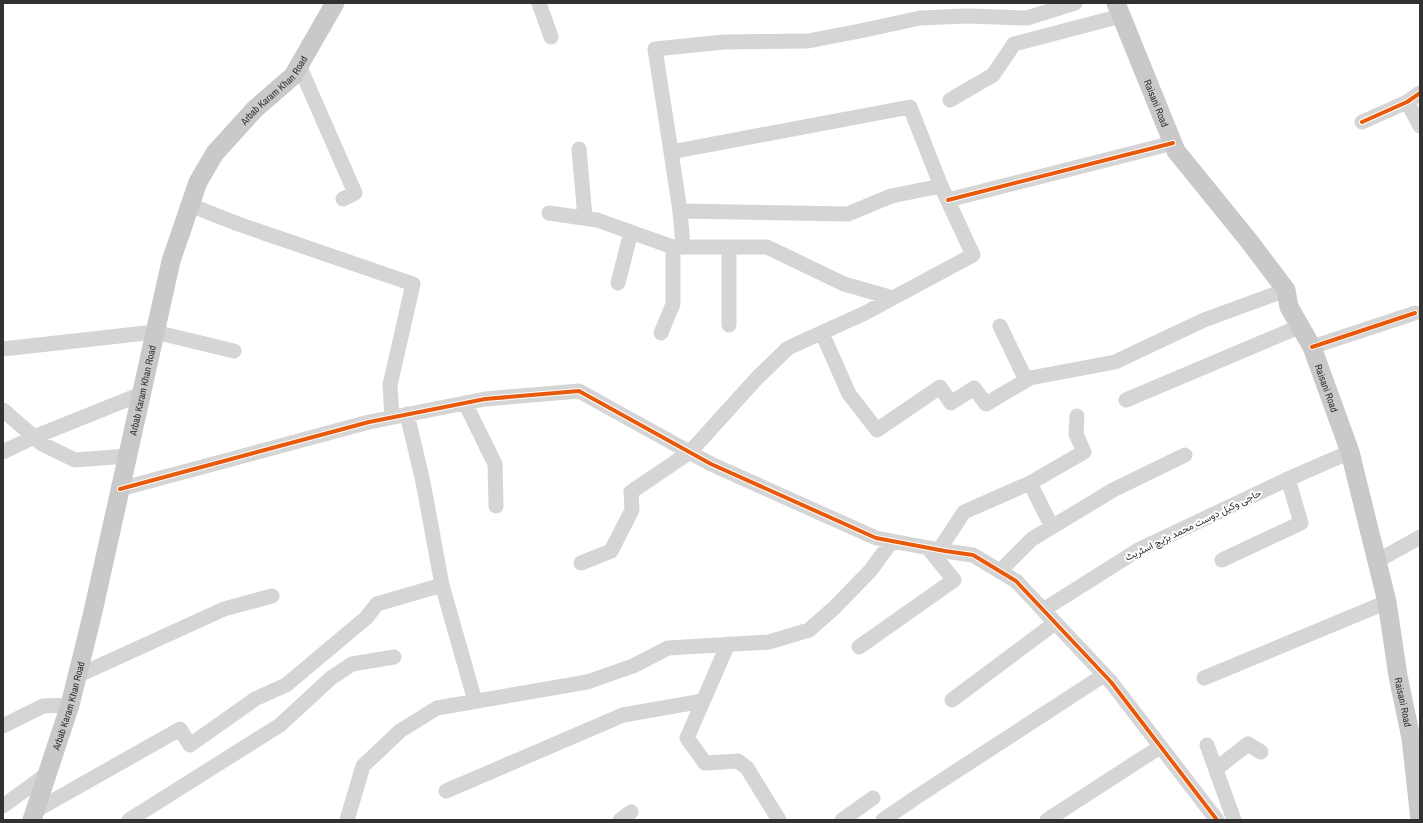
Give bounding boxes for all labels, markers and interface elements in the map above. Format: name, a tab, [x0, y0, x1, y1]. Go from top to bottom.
street label: Arbab Karam Khan Road	[237, 53, 310, 128]
street label: Raisani Road	[1141, 77, 1172, 129]
street label: Arbab Karam Khan Road	[126, 344, 159, 437]
street label: Raisani Road	[1312, 362, 1341, 414]
street label: حاجی وکیل دوست محمد بڑیچ اسٹریٹ	[1123, 486, 1264, 564]
street label: Arbab Karam Khan Road	[49, 660, 87, 753]
street label: Raisani Road	[1392, 676, 1415, 728]

